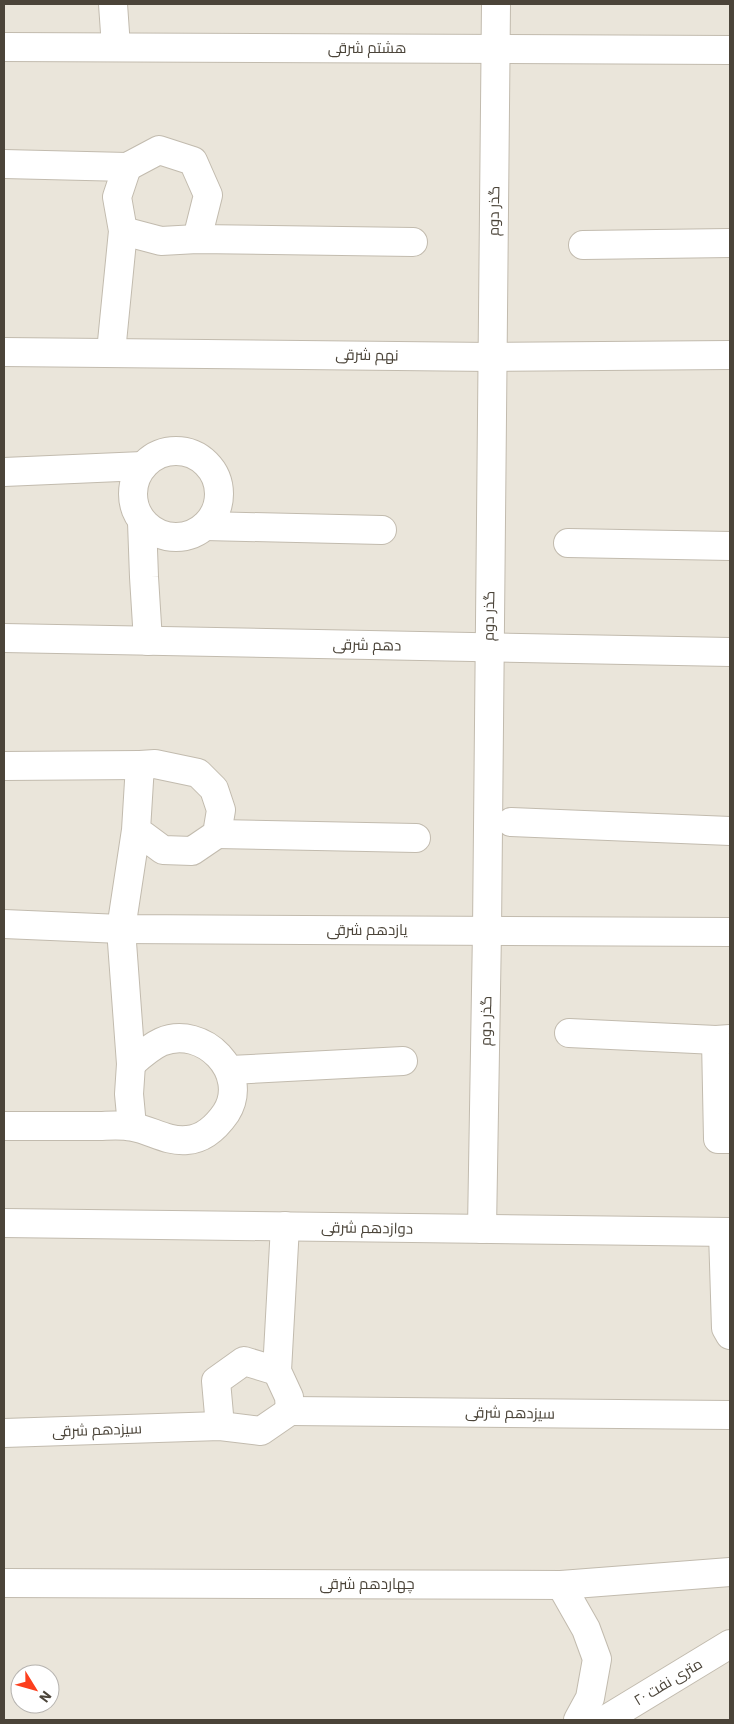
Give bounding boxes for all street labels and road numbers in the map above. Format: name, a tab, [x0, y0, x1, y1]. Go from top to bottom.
street label: هشتم شرقی	[328, 38, 406, 58]
street label: گذر دوم	[484, 186, 504, 236]
street label: نهم شرقی	[335, 344, 399, 366]
street label: گذر دوم	[479, 591, 499, 641]
street label: دهم شرقی	[333, 634, 401, 656]
street label: یازدهم شرقی	[326, 920, 408, 940]
street label: گذر دوم	[476, 996, 496, 1046]
street label: دوازدهم شرقی	[321, 1217, 413, 1239]
street label: سیزدهم شرقی	[465, 1402, 555, 1424]
street label: سیزدهم شرقی	[52, 1418, 142, 1442]
street label: چهاردهم شرقی	[319, 1574, 415, 1594]
street label: ۲۰ متری نفت	[630, 1654, 706, 1710]

